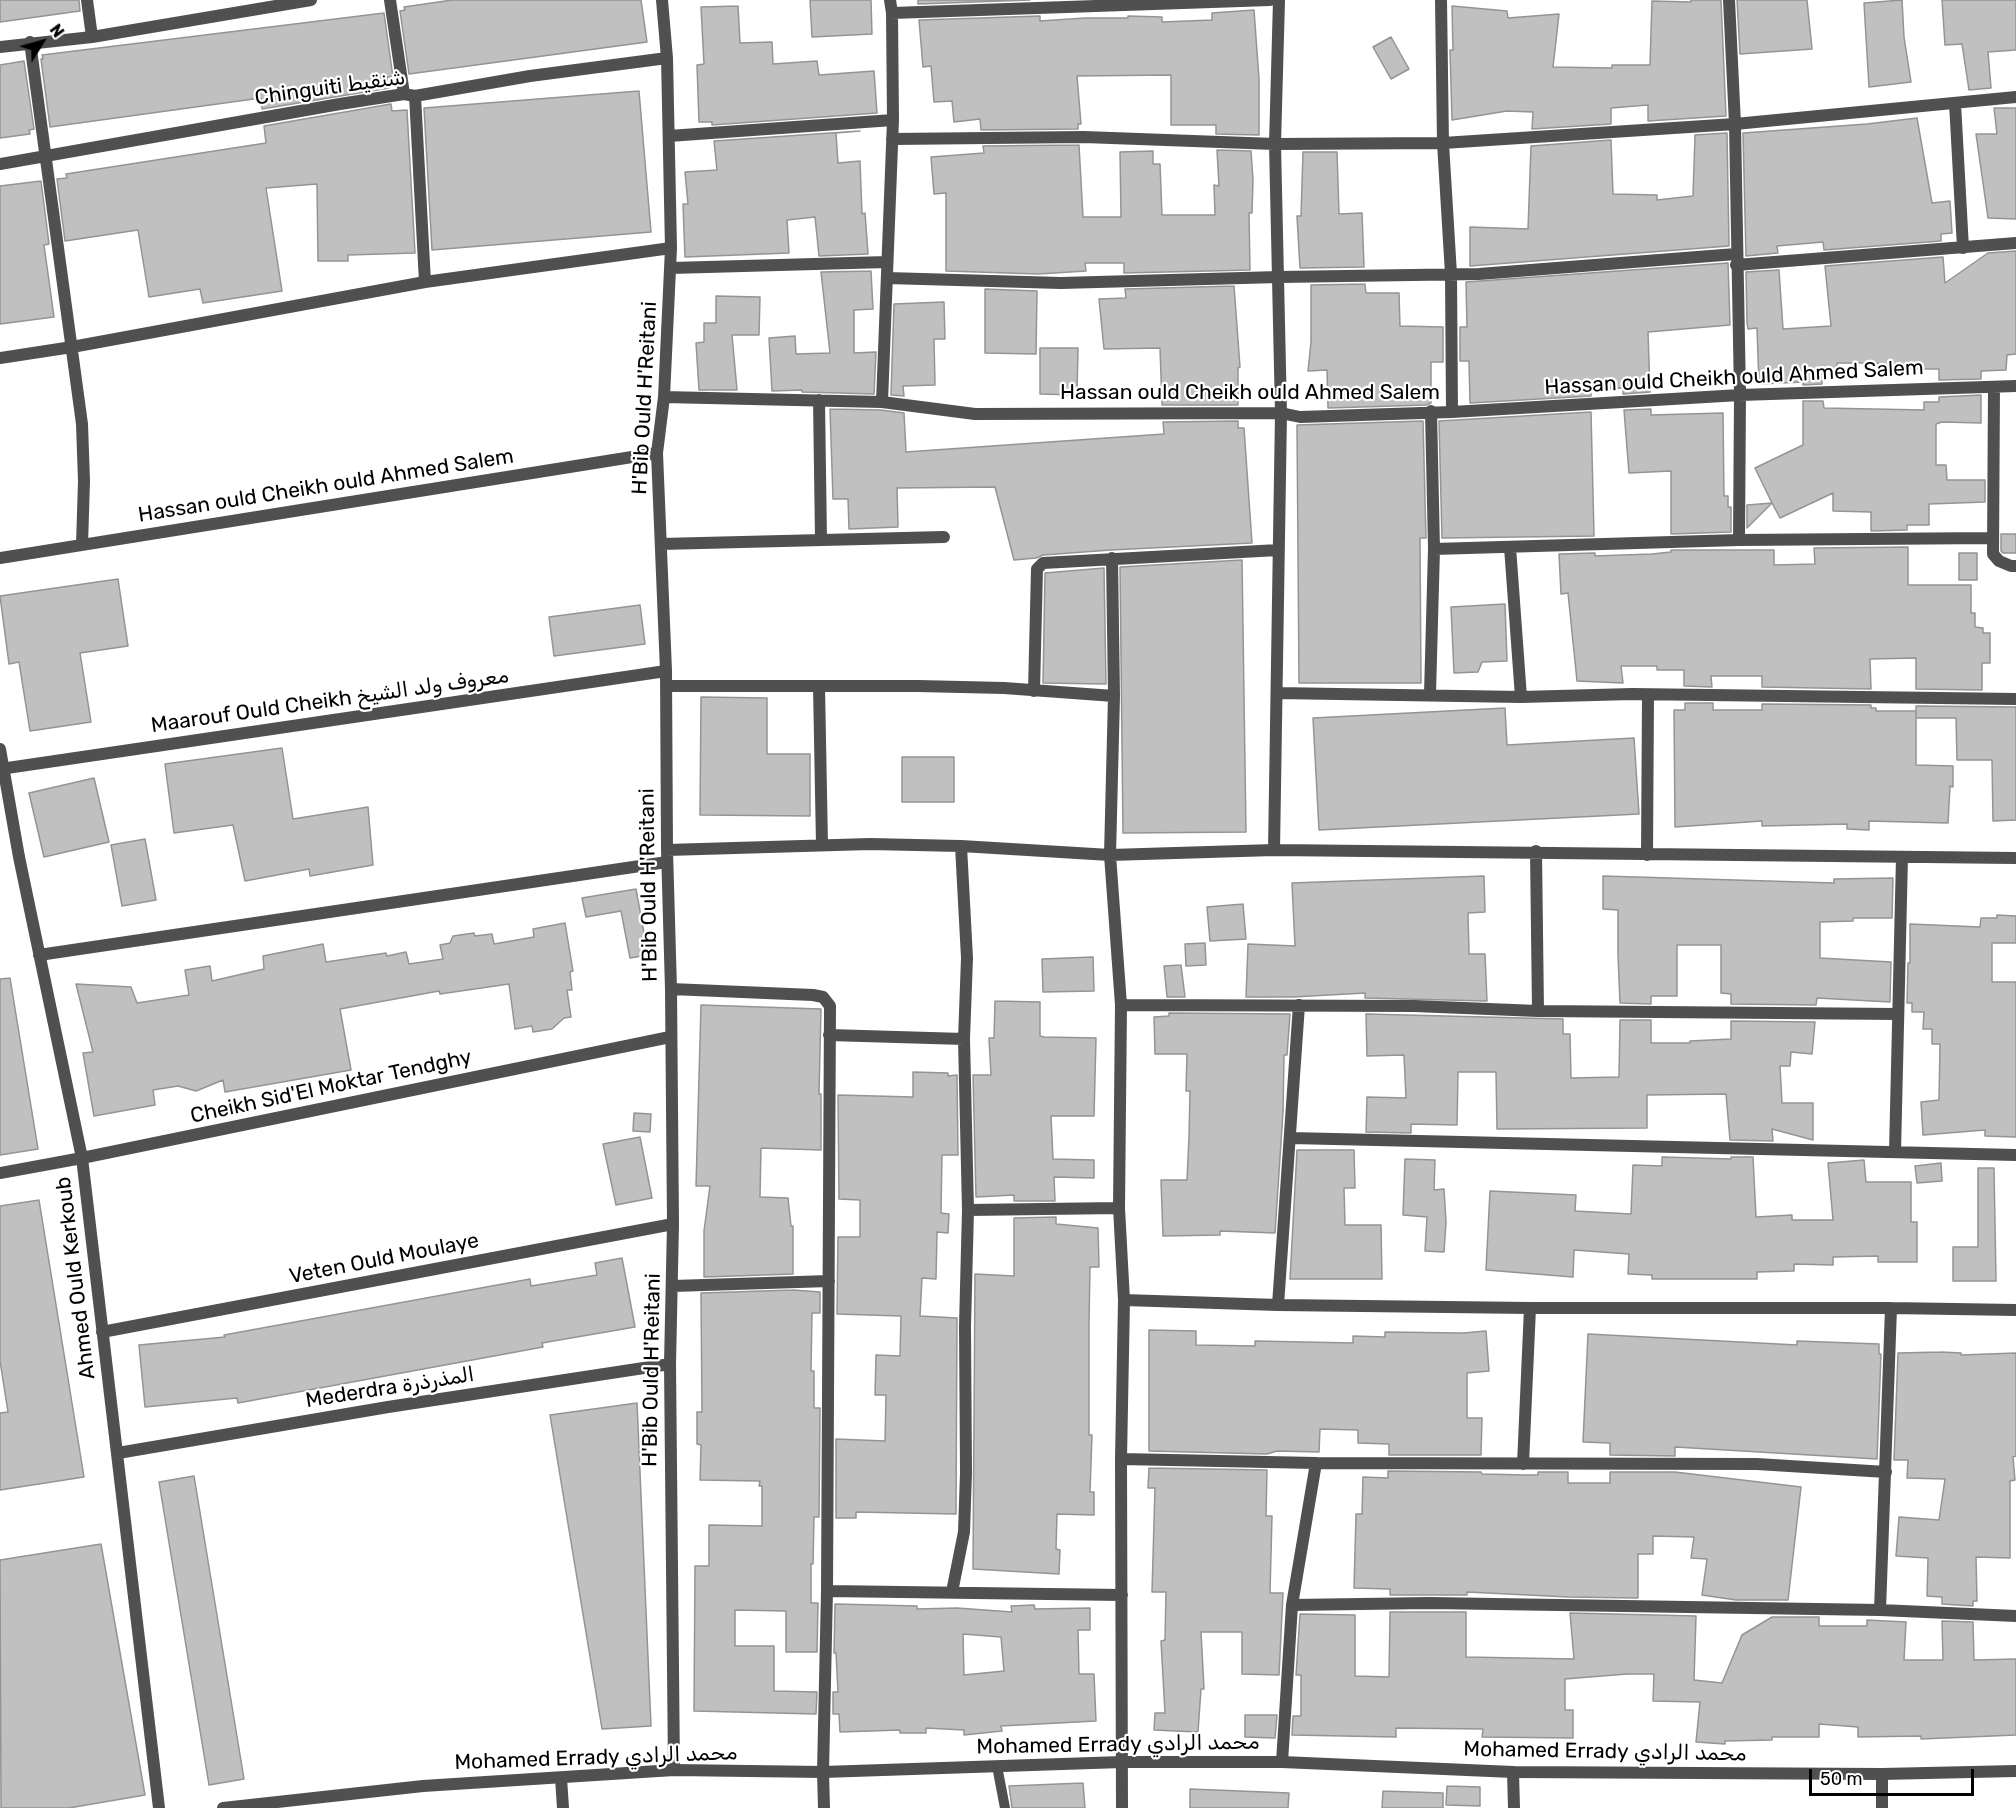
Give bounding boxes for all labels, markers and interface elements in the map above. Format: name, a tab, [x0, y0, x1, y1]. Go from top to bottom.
north arrow	[12, 12, 72, 72]
text: N	[46, 21, 68, 41]
street label: Chinguiti شنقيط	[253, 65, 407, 111]
street label: H'Bib Ould H'Reitani	[627, 301, 663, 495]
street label: Hassan ould Cheikh ould Ahmed Salem	[1544, 355, 1924, 401]
street label: Hassan ould Cheikh ould Ahmed Salem	[1060, 380, 1440, 406]
street label: Hassan ould Cheikh ould Ahmed Salem	[136, 444, 516, 528]
street label: Maarouf Ould Cheikh معروف ولد الشيخ	[149, 663, 511, 739]
street label: H'Bib Ould H'Reitani	[635, 788, 663, 982]
street label: Cheikh Sid'El Moktar Tendghy	[188, 1045, 474, 1129]
street label: Ahmed Ould Kerkoub	[51, 1175, 101, 1381]
street label: Veten Ould Moulaye	[287, 1228, 481, 1290]
street label: H'Bib Ould H'Reitani	[638, 1273, 666, 1467]
street label: Mederdra المذرذرة	[304, 1362, 476, 1414]
street label: Mohamed Errady محمد الرادي	[976, 1730, 1260, 1760]
street label: Mohamed Errady محمد الرادي	[1463, 1737, 1747, 1767]
street label: Mohamed Errady محمد الرادي	[454, 1740, 738, 1776]
scale bar	[1812, 1757, 1977, 1795]
text: 50 m	[1820, 1768, 1863, 1790]

